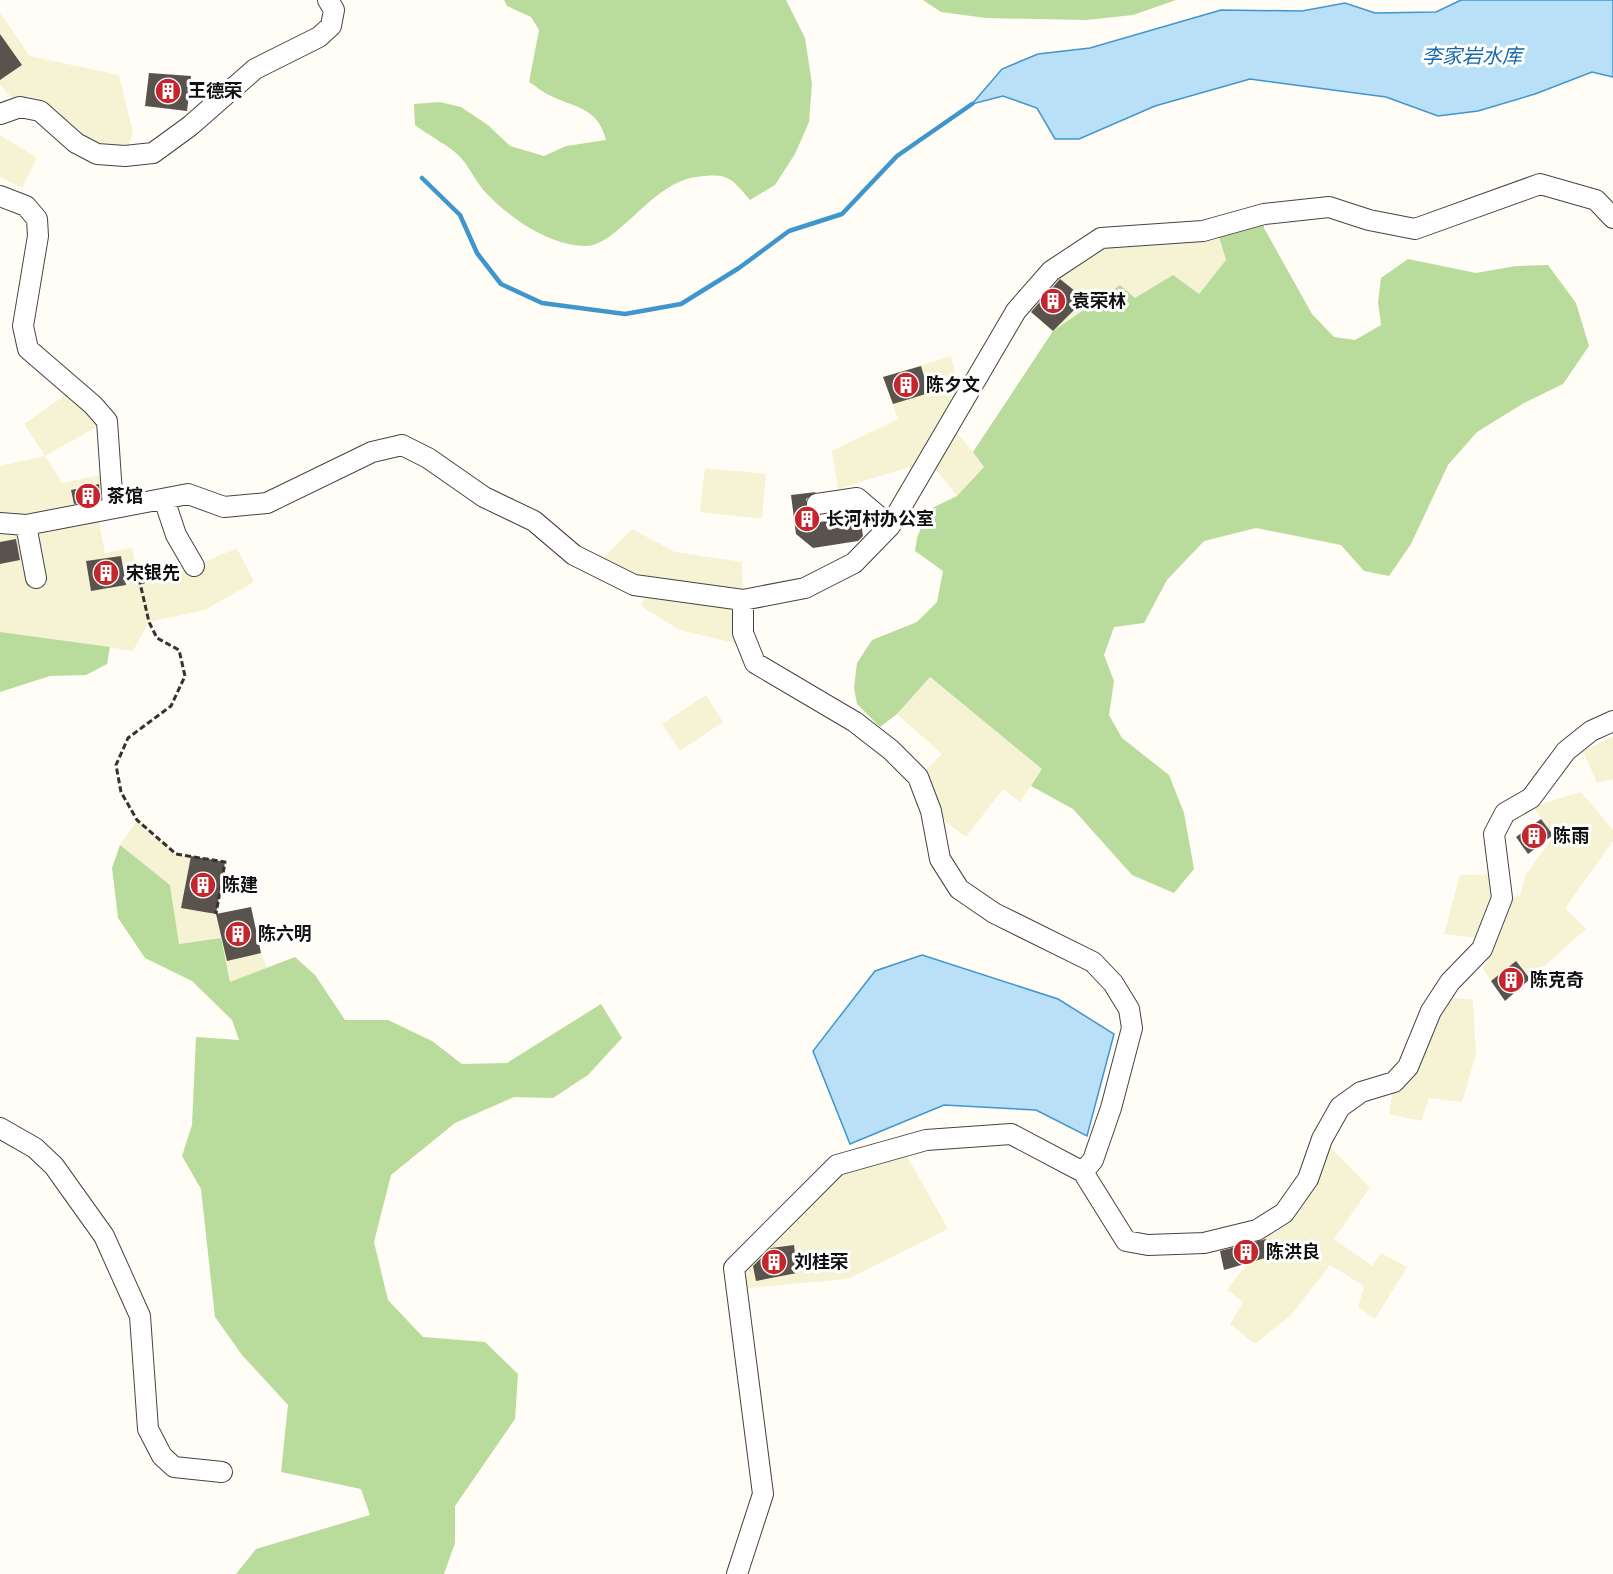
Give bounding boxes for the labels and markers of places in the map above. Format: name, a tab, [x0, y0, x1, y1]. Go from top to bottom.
building icon: 王德荣	[153, 76, 183, 106]
place label: 王德荣	[188, 78, 243, 102]
building icon: 袁荣林	[1038, 286, 1068, 316]
place label: 袁荣林	[1072, 288, 1126, 312]
building icon: 陈夕文	[891, 370, 921, 400]
place label: 陈夕文	[926, 372, 980, 396]
building icon: 茶馆	[73, 481, 103, 511]
place label: 茶馆	[107, 483, 143, 507]
building icon: 长河村办公室	[792, 504, 822, 534]
place label: 长河村办公室	[826, 506, 934, 530]
building icon: 宋银先	[91, 558, 121, 588]
place label: 宋银先	[126, 560, 180, 584]
building icon: 陈雨	[1519, 821, 1549, 851]
place label: 陈雨	[1553, 823, 1589, 847]
building icon: 陈建	[188, 870, 218, 900]
place label: 陈建	[222, 872, 258, 896]
building icon: 陈六明	[223, 919, 253, 949]
place label: 陈六明	[258, 921, 312, 945]
building icon: 陈克奇	[1496, 965, 1526, 995]
place label: 陈克奇	[1530, 967, 1584, 991]
building icon: 陈洪良	[1231, 1237, 1261, 1267]
place label: 陈洪良	[1266, 1239, 1320, 1263]
building icon: 刘桂荣	[759, 1247, 789, 1277]
place label: 刘桂荣	[794, 1249, 849, 1273]

